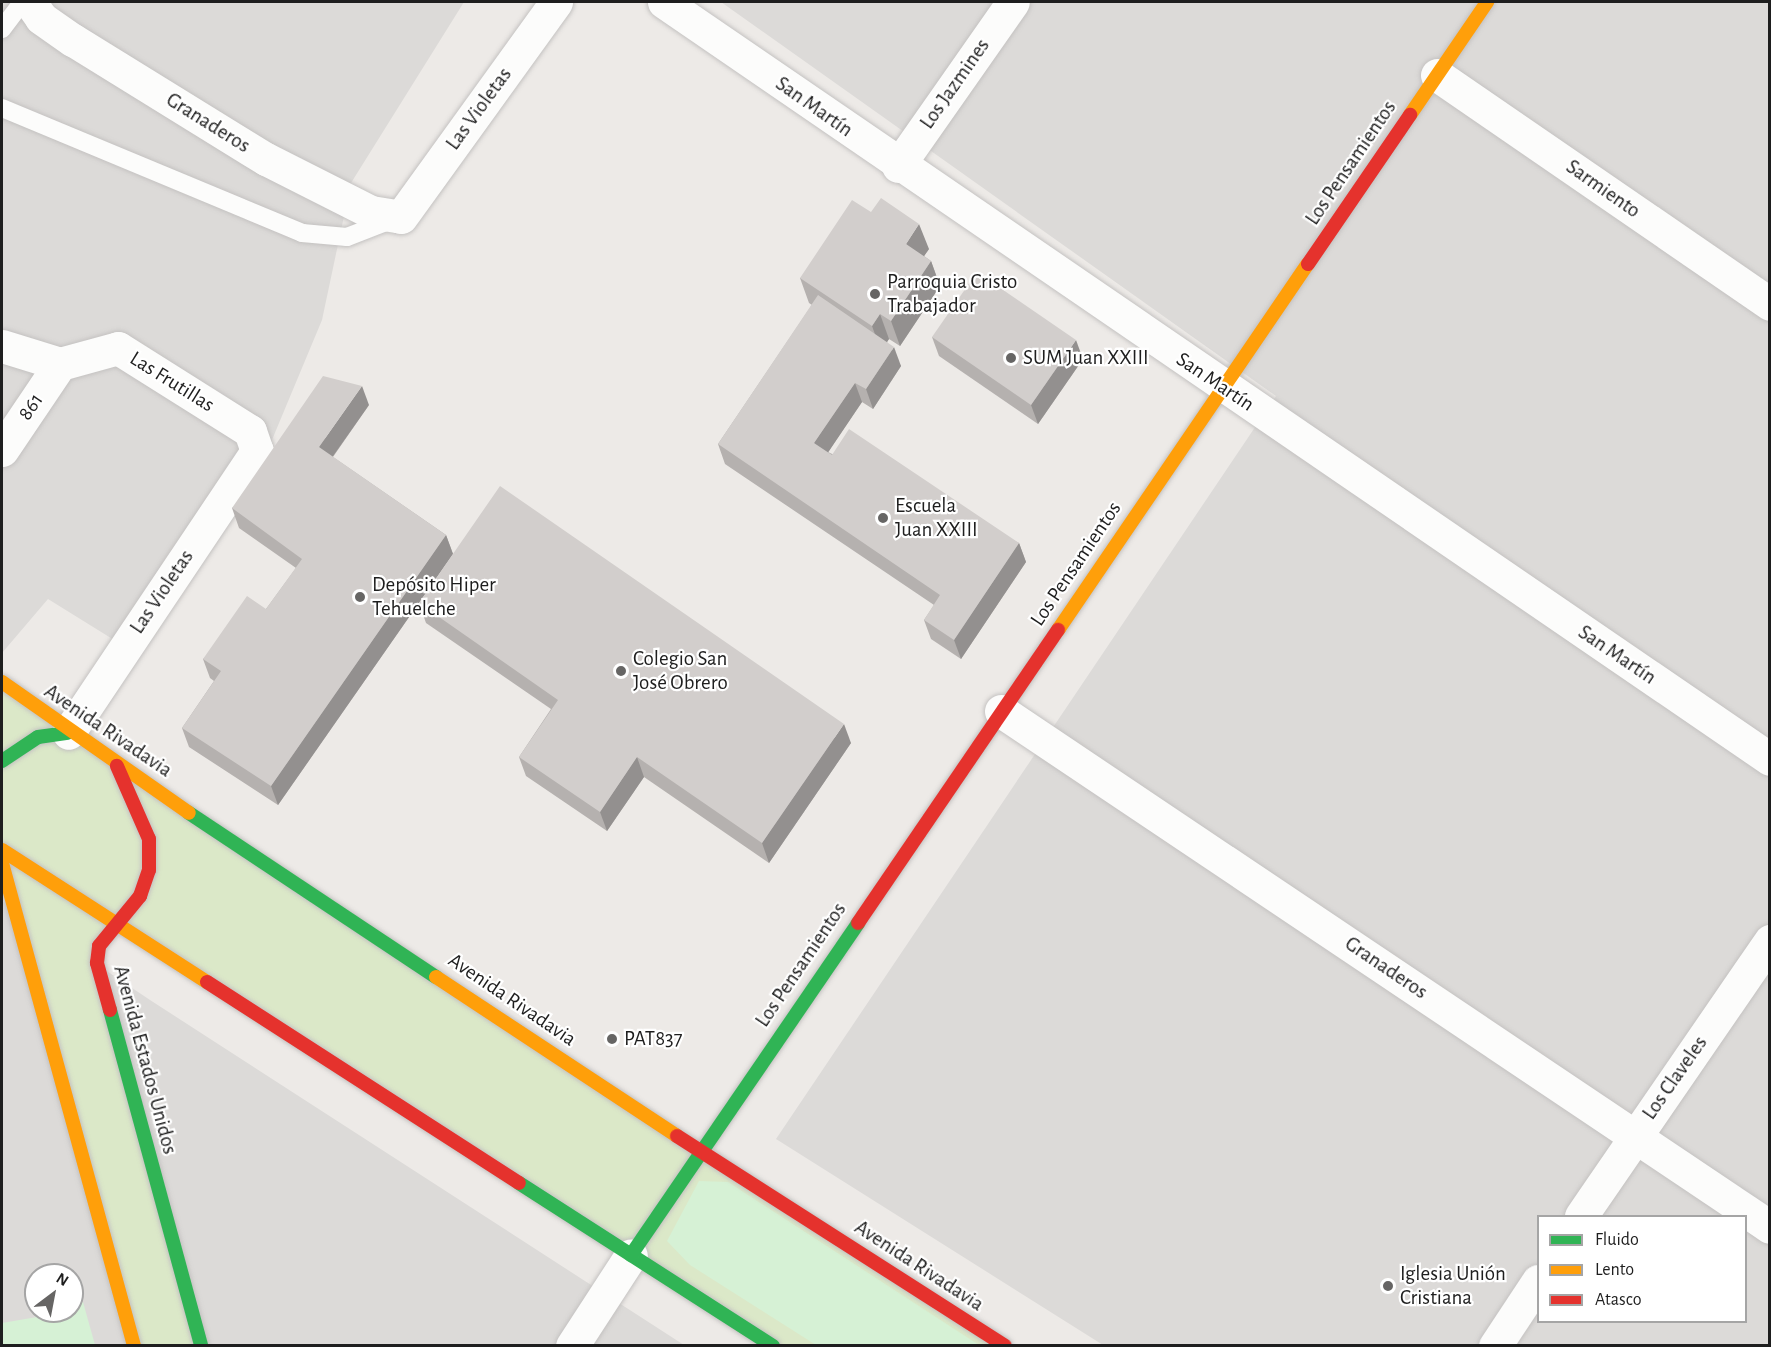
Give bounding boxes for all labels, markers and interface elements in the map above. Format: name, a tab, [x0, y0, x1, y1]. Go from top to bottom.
street label: Los Jazmines	[915, 34, 995, 134]
street label: Las Violetas	[441, 63, 517, 155]
street label: San Martín	[771, 71, 857, 143]
street label: Granaderos	[161, 87, 255, 159]
street label: Los Pensamientos	[1300, 96, 1402, 230]
street label: Sarmiento	[1561, 154, 1645, 224]
place label: Parroquia Cristo Trabajador	[887, 269, 1017, 319]
marker: Parroquia Cristo Trabajador	[868, 287, 882, 301]
place label: SUM Juan XXIII	[1023, 345, 1149, 371]
street label: Las Frutillas	[125, 346, 219, 418]
street label: San Martín	[1171, 347, 1259, 417]
marker: SUM Juan XXIII	[1004, 351, 1018, 365]
street label: 861	[13, 389, 49, 425]
place label: Escuela Juan XXIII	[895, 493, 978, 543]
street label: Los Pensamientos	[1025, 497, 1127, 631]
marker: Escuela Juan XXIII	[876, 511, 890, 525]
street label: Las Violetas	[125, 545, 199, 639]
place label: Depósito Hiper Tehuelche	[372, 572, 496, 622]
marker: Depósito Hiper Tehuelche	[353, 590, 367, 604]
street label: San Martín	[1573, 620, 1661, 690]
place label: Colegio San José Obrero	[633, 646, 728, 696]
marker: Colegio San José Obrero	[614, 664, 628, 678]
street label: Avenida Rivadavia	[39, 679, 177, 783]
street label: Los Pensamientos	[750, 898, 852, 1032]
street label: Granaderos	[1340, 931, 1432, 1005]
street label: Avenida Rivadavia	[443, 948, 581, 1052]
street label: Avenida Estados Unidos	[108, 963, 182, 1157]
place label: PAT837	[624, 1026, 683, 1052]
street label: Los Claveles	[1637, 1031, 1713, 1125]
marker: PAT837	[605, 1032, 619, 1046]
street label: Avenida Rivadavia	[850, 1215, 988, 1317]
legend	[1537, 1215, 1747, 1323]
text: Fluido	[1595, 1231, 1639, 1249]
place label: Iglesia Unión Cristiana	[1400, 1261, 1506, 1311]
text: Lento	[1595, 1261, 1634, 1279]
north arrow	[24, 1263, 84, 1323]
text: N	[54, 1270, 71, 1289]
marker: Iglesia Unión Cristiana	[1381, 1279, 1395, 1293]
text: Atasco	[1595, 1291, 1642, 1309]

